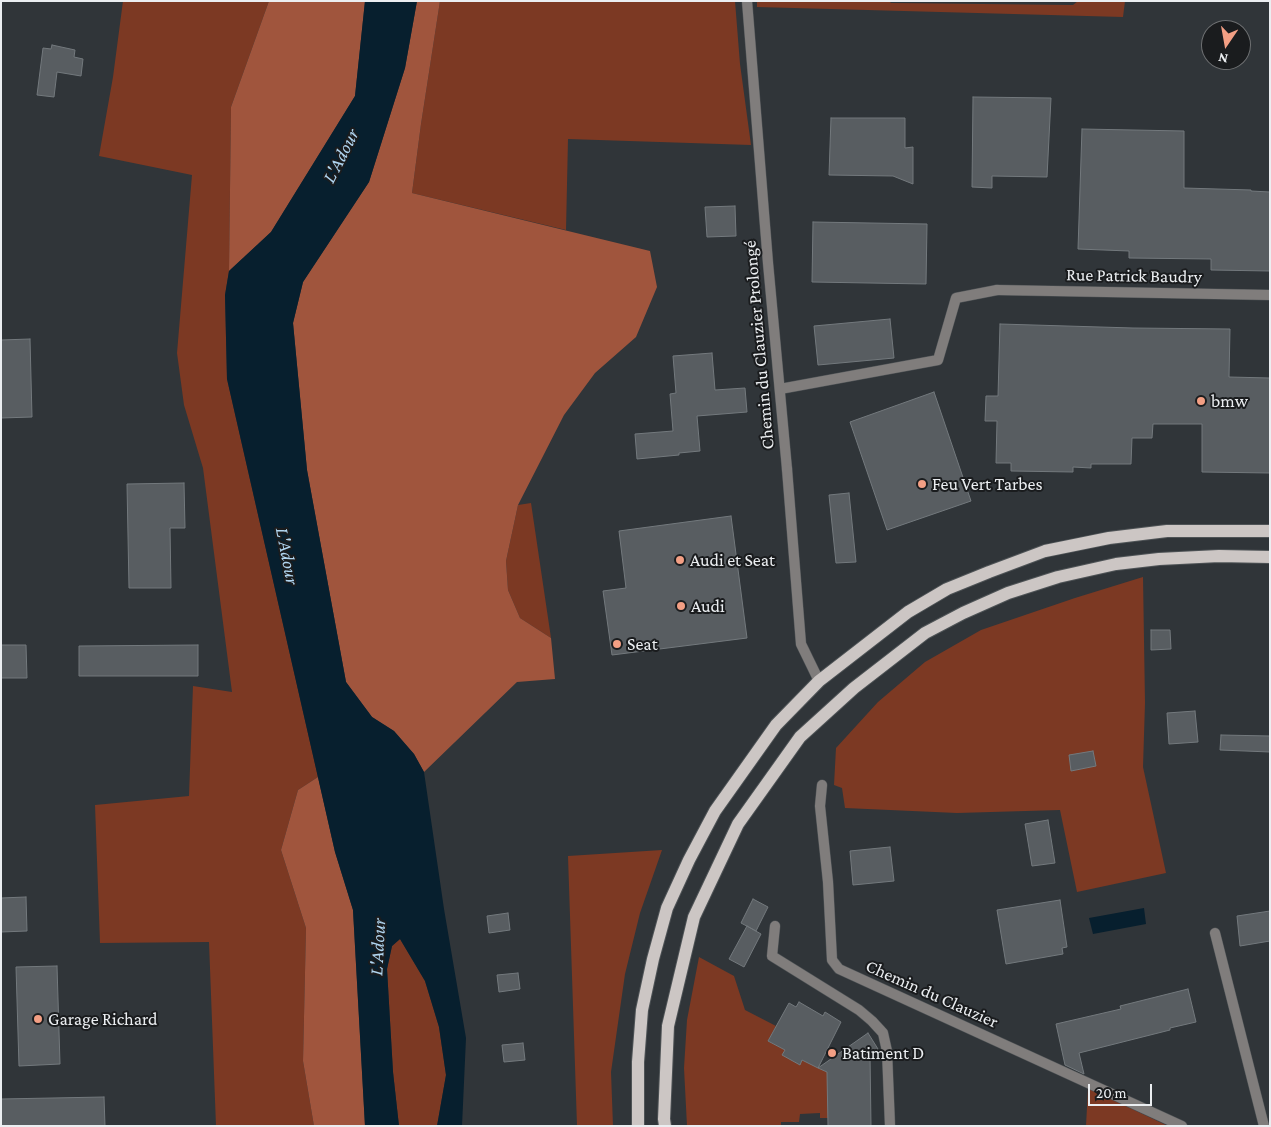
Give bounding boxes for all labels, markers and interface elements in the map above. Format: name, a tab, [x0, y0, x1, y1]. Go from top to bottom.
north arrow	[1201, 20, 1251, 70]
text: N	[1217, 50, 1229, 68]
water label: L'Adour	[318, 125, 364, 187]
street label: Chemin du Clauzier Prolongé	[739, 240, 779, 450]
street label: Rue Patrick Baudry	[1066, 264, 1202, 288]
place label: bmw	[1211, 390, 1248, 412]
marker: bmw	[1195, 395, 1207, 407]
place label: Feu Vert Tarbes	[932, 473, 1042, 495]
marker: Feu Vert Tarbes	[916, 478, 928, 490]
water label: L'Adour	[270, 526, 304, 586]
place label: Audi et Seat	[690, 549, 775, 571]
marker: Audi et Seat	[674, 554, 686, 566]
place label: Audi	[691, 595, 725, 617]
marker: Audi	[675, 600, 687, 612]
place label: Seat	[627, 633, 658, 655]
marker: Seat	[611, 638, 623, 650]
water label: L'Adour	[365, 918, 391, 976]
street label: Chemin du Clauzier	[862, 955, 1002, 1033]
place label: Garage Richard	[48, 1008, 158, 1030]
marker: Garage Richard	[32, 1013, 44, 1025]
place label: Batiment D	[842, 1042, 924, 1064]
marker: Batiment D	[826, 1047, 838, 1059]
scale bar	[1091, 1074, 1155, 1106]
text: 20 m	[1096, 1085, 1127, 1101]

